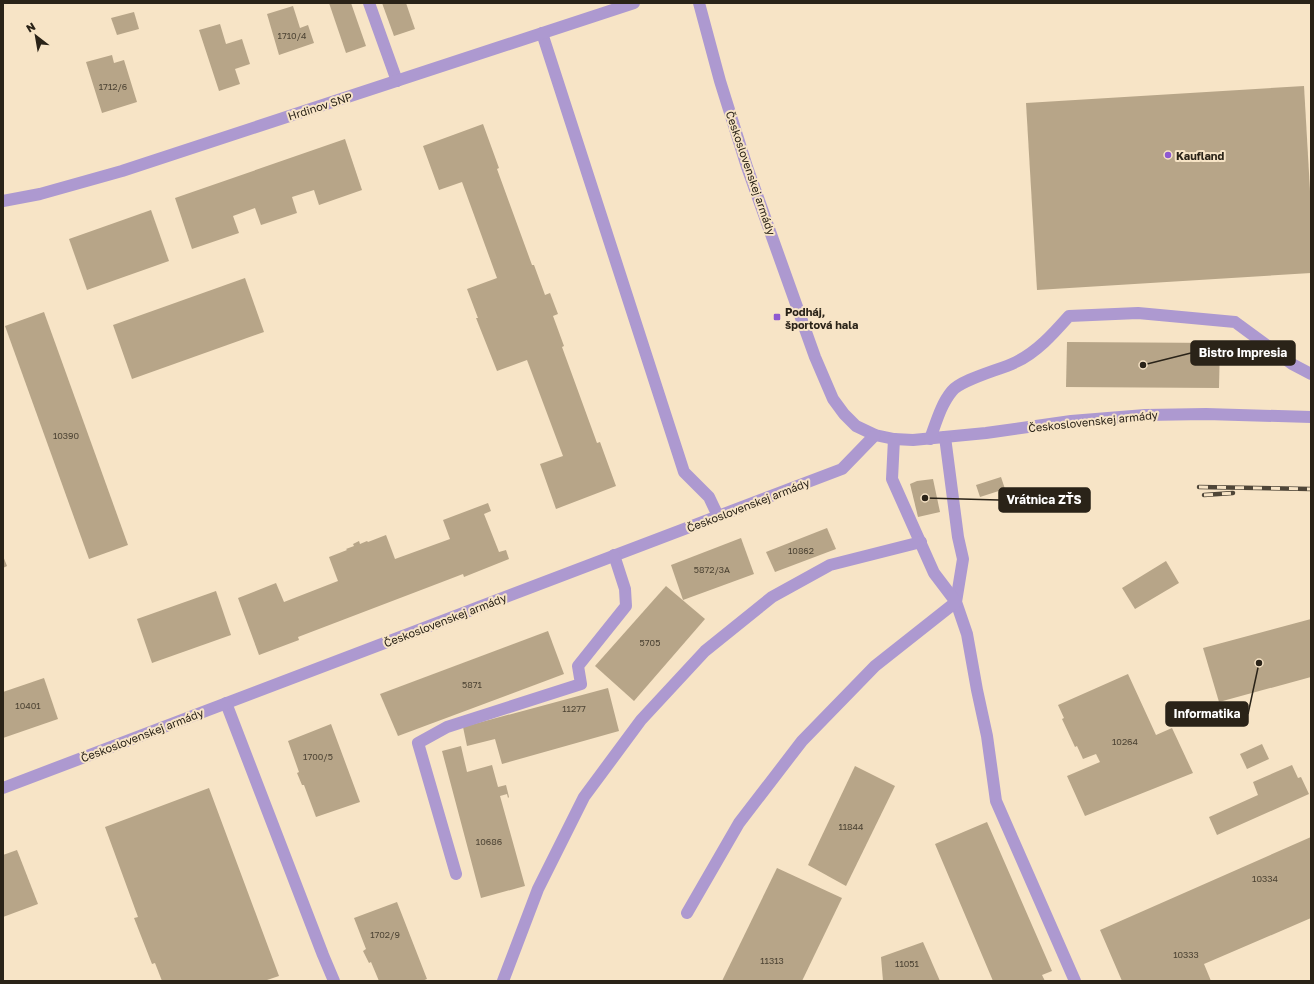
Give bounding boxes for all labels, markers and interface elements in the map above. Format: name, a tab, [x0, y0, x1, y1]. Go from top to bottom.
north arrow	[16, 16, 56, 56]
text: N	[24, 19, 38, 35]
house number: 1710/4	[278, 30, 307, 41]
house number: 1712/6	[99, 81, 127, 92]
street label: Hrdinov SNP	[286, 89, 354, 123]
street label: Československej armády	[724, 109, 778, 237]
place label: Kaufland	[1176, 149, 1225, 162]
marker: Kaufland	[1163, 150, 1173, 160]
place label: Podháj, športová hala	[785, 305, 858, 331]
marker: Podháj, športová hala	[772, 312, 782, 322]
callout: Bistro Impresia	[1191, 341, 1295, 365]
text: Bistro Impresia	[1199, 345, 1287, 360]
street label: Československej armády	[1028, 408, 1158, 434]
house number: 10390	[53, 430, 80, 441]
street label: Československej armády	[685, 476, 811, 534]
callout: Vrátnica ZŤS	[999, 488, 1090, 512]
text: Vrátnica ZŤS	[1006, 492, 1082, 507]
house number: 10862	[788, 545, 814, 556]
house number: 5872/3A	[694, 564, 730, 575]
street label: Československej armády	[382, 591, 508, 649]
house number: 5705	[640, 637, 660, 648]
house number: 5871	[462, 679, 483, 690]
house number: 10401	[15, 700, 41, 711]
callout: Informatika	[1166, 702, 1248, 726]
house number: 11277	[562, 703, 586, 714]
street label: Československej armády	[79, 706, 205, 764]
text: Informatika	[1174, 706, 1240, 721]
house number: 10264	[1112, 736, 1139, 747]
house number: 1700/5	[303, 751, 333, 762]
house number: 11844	[838, 821, 864, 832]
house number: 10686	[476, 836, 502, 847]
house number: 10334	[1252, 873, 1278, 884]
house number: 1702/9	[370, 929, 400, 940]
house number: 10333	[1173, 949, 1199, 960]
house number: 11313	[760, 955, 784, 966]
house number: 11051	[895, 958, 920, 969]

